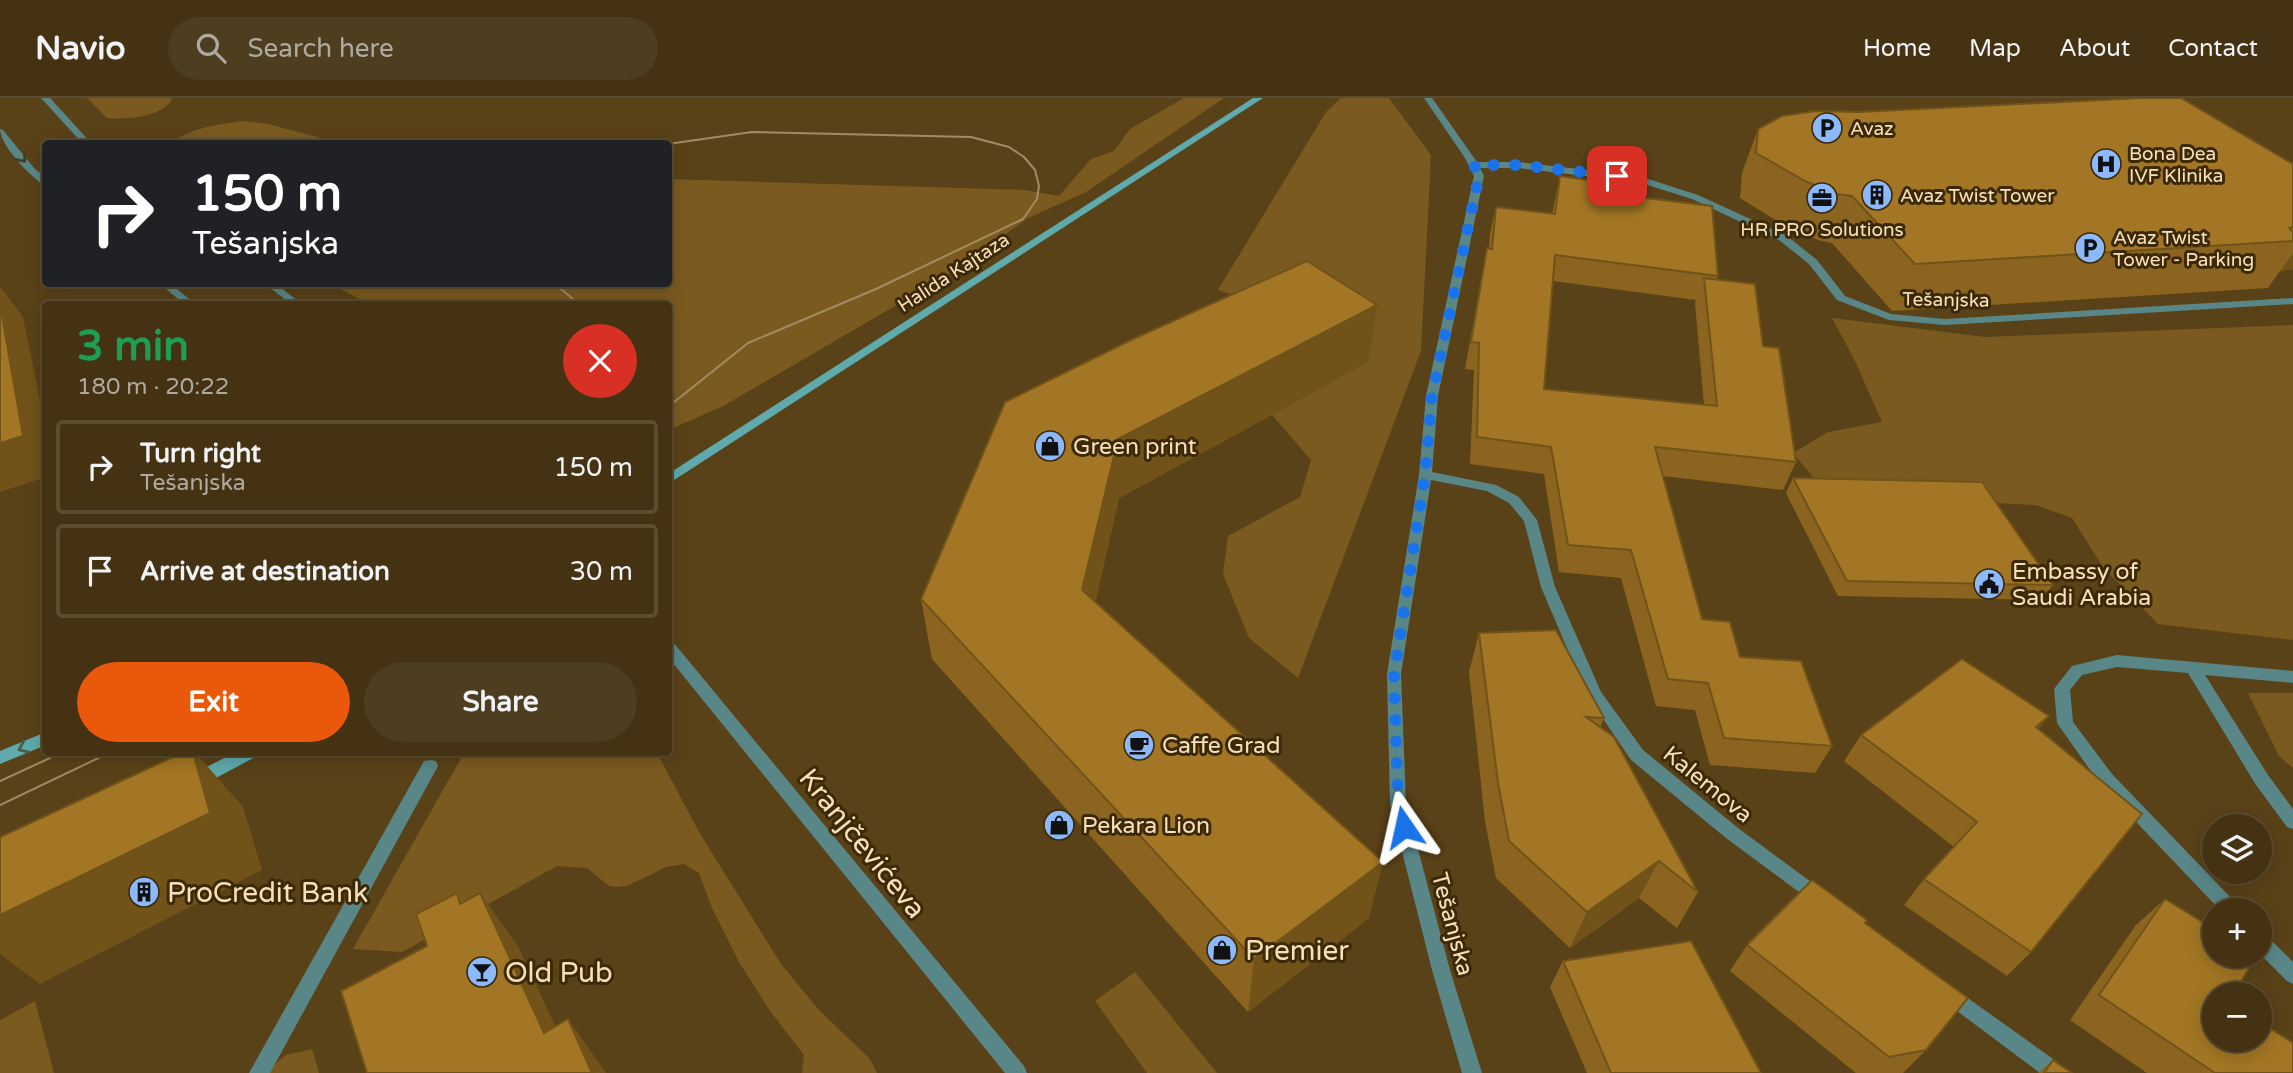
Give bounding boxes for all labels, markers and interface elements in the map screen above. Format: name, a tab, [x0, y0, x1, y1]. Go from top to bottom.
search box	[168, 17, 658, 80]
text: Navio	[35, 29, 126, 68]
icon: search	[192, 29, 230, 67]
text: Search here	[248, 33, 394, 64]
text: Home	[1863, 34, 1931, 63]
text: Map	[1969, 34, 2021, 63]
text: About	[2059, 34, 2130, 63]
text: Contact	[2168, 34, 2258, 63]
parking icon: Avaz	[1810, 111, 1844, 145]
place label: Avaz	[1850, 118, 1894, 140]
place label: Bona Dea IVF Klinika	[2129, 143, 2223, 187]
pin	[1587, 146, 1647, 206]
hospital icon: Bona Dea IVF Klinika	[2089, 147, 2123, 181]
one-way arrow	[13, 151, 26, 163]
icon: arrive	[1598, 157, 1636, 195]
text: 150 m	[192, 165, 342, 224]
icon: right	[77, 168, 168, 259]
building icon: Avaz Twist Tower	[1860, 178, 1894, 212]
office icon: HR PRO Solutions	[1805, 181, 1839, 215]
place label: Avaz Twist Tower	[1900, 185, 2055, 207]
place label: HR PRO Solutions	[1740, 219, 1904, 241]
text: Tešanjska	[192, 225, 339, 263]
place label: Avaz Twist Tower - Parking	[2113, 227, 2254, 271]
street label: Halida Kajtaza	[894, 229, 1013, 317]
parking icon: Avaz Twist Tower - Parking	[2073, 231, 2107, 265]
street label: Tešanjska	[1902, 288, 1990, 312]
text: 3 min	[77, 321, 189, 372]
button: close	[563, 324, 637, 398]
text: 180 m · 20:22	[77, 373, 229, 401]
shop icon: Green print	[1033, 429, 1067, 463]
place label: Green print	[1073, 433, 1197, 461]
text: Turn right	[140, 438, 261, 469]
icon: right	[81, 448, 119, 486]
text: 150 m	[553, 452, 633, 483]
text: Tešanjska	[140, 469, 246, 497]
icon: arrive	[81, 552, 119, 590]
text: Arrive at destination	[140, 556, 390, 587]
text: 30 m	[570, 556, 633, 587]
place label: Embassy of Saudi Arabia	[2012, 558, 2151, 612]
public building icon: Embassy of Saudi Arabia	[1972, 567, 2006, 601]
button: Exit	[77, 662, 350, 742]
button: Share	[364, 662, 637, 742]
cafe icon: Caffe Grad	[1122, 728, 1156, 762]
place label: Caffe Grad	[1162, 732, 1280, 760]
one-way arrow	[18, 740, 30, 754]
street label: Kalemova	[1657, 740, 1758, 829]
street label: Kranjčevićeva	[792, 762, 933, 925]
position arrow	[1367, 790, 1441, 864]
shop icon: Pekara Lion	[1042, 808, 1076, 842]
place label: Pekara Lion	[1082, 812, 1210, 840]
map controls	[2202, 814, 2272, 1052]
button: layers	[2202, 814, 2272, 884]
street label: Tešanjska	[1425, 870, 1479, 979]
building icon: ProCredit Bank	[127, 875, 161, 909]
place label: ProCredit Bank	[167, 876, 368, 910]
button: +	[2202, 898, 2272, 968]
shop icon: Premier	[1205, 933, 1239, 967]
place label: Premier	[1245, 934, 1349, 968]
bar icon: Old Pub	[465, 955, 499, 989]
place label: Old Pub	[505, 956, 613, 990]
button: −	[2202, 982, 2272, 1052]

